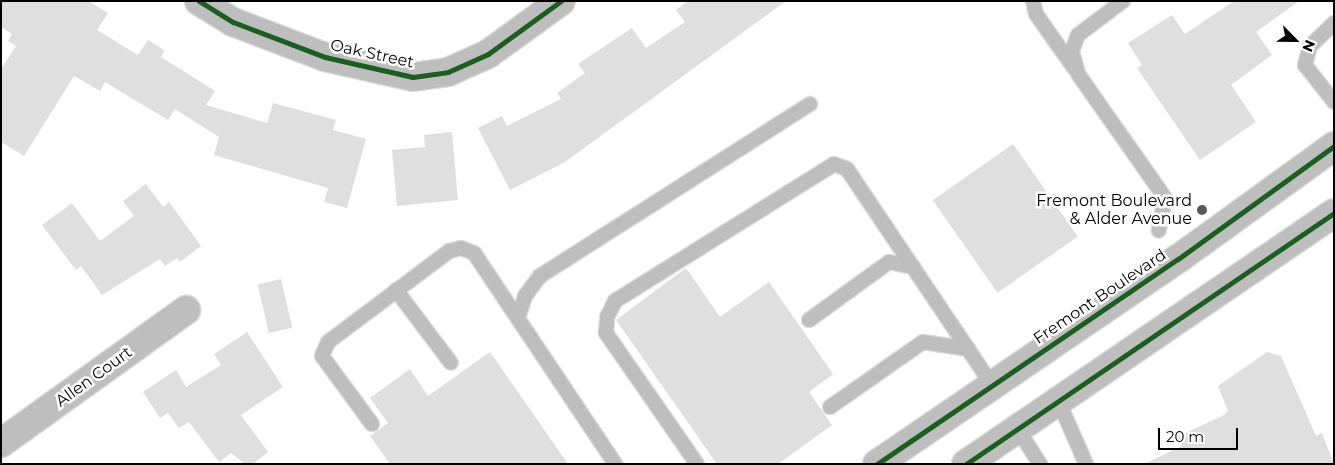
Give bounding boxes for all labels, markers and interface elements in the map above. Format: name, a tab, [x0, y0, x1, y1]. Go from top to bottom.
north arrow	[1270, 15, 1320, 65]
street label: Oak Street	[328, 36, 416, 72]
text: N	[1298, 37, 1319, 55]
place label: Fremont Boulevard & Alder Avenue	[1036, 191, 1192, 229]
marker: Fremont Boulevard & Alder Avenue	[1196, 204, 1208, 216]
street label: Fremont Boulevard	[1030, 245, 1170, 349]
street label: Allen Court	[52, 343, 136, 411]
scale bar	[1160, 418, 1240, 450]
text: 20 m	[1166, 427, 1204, 446]

